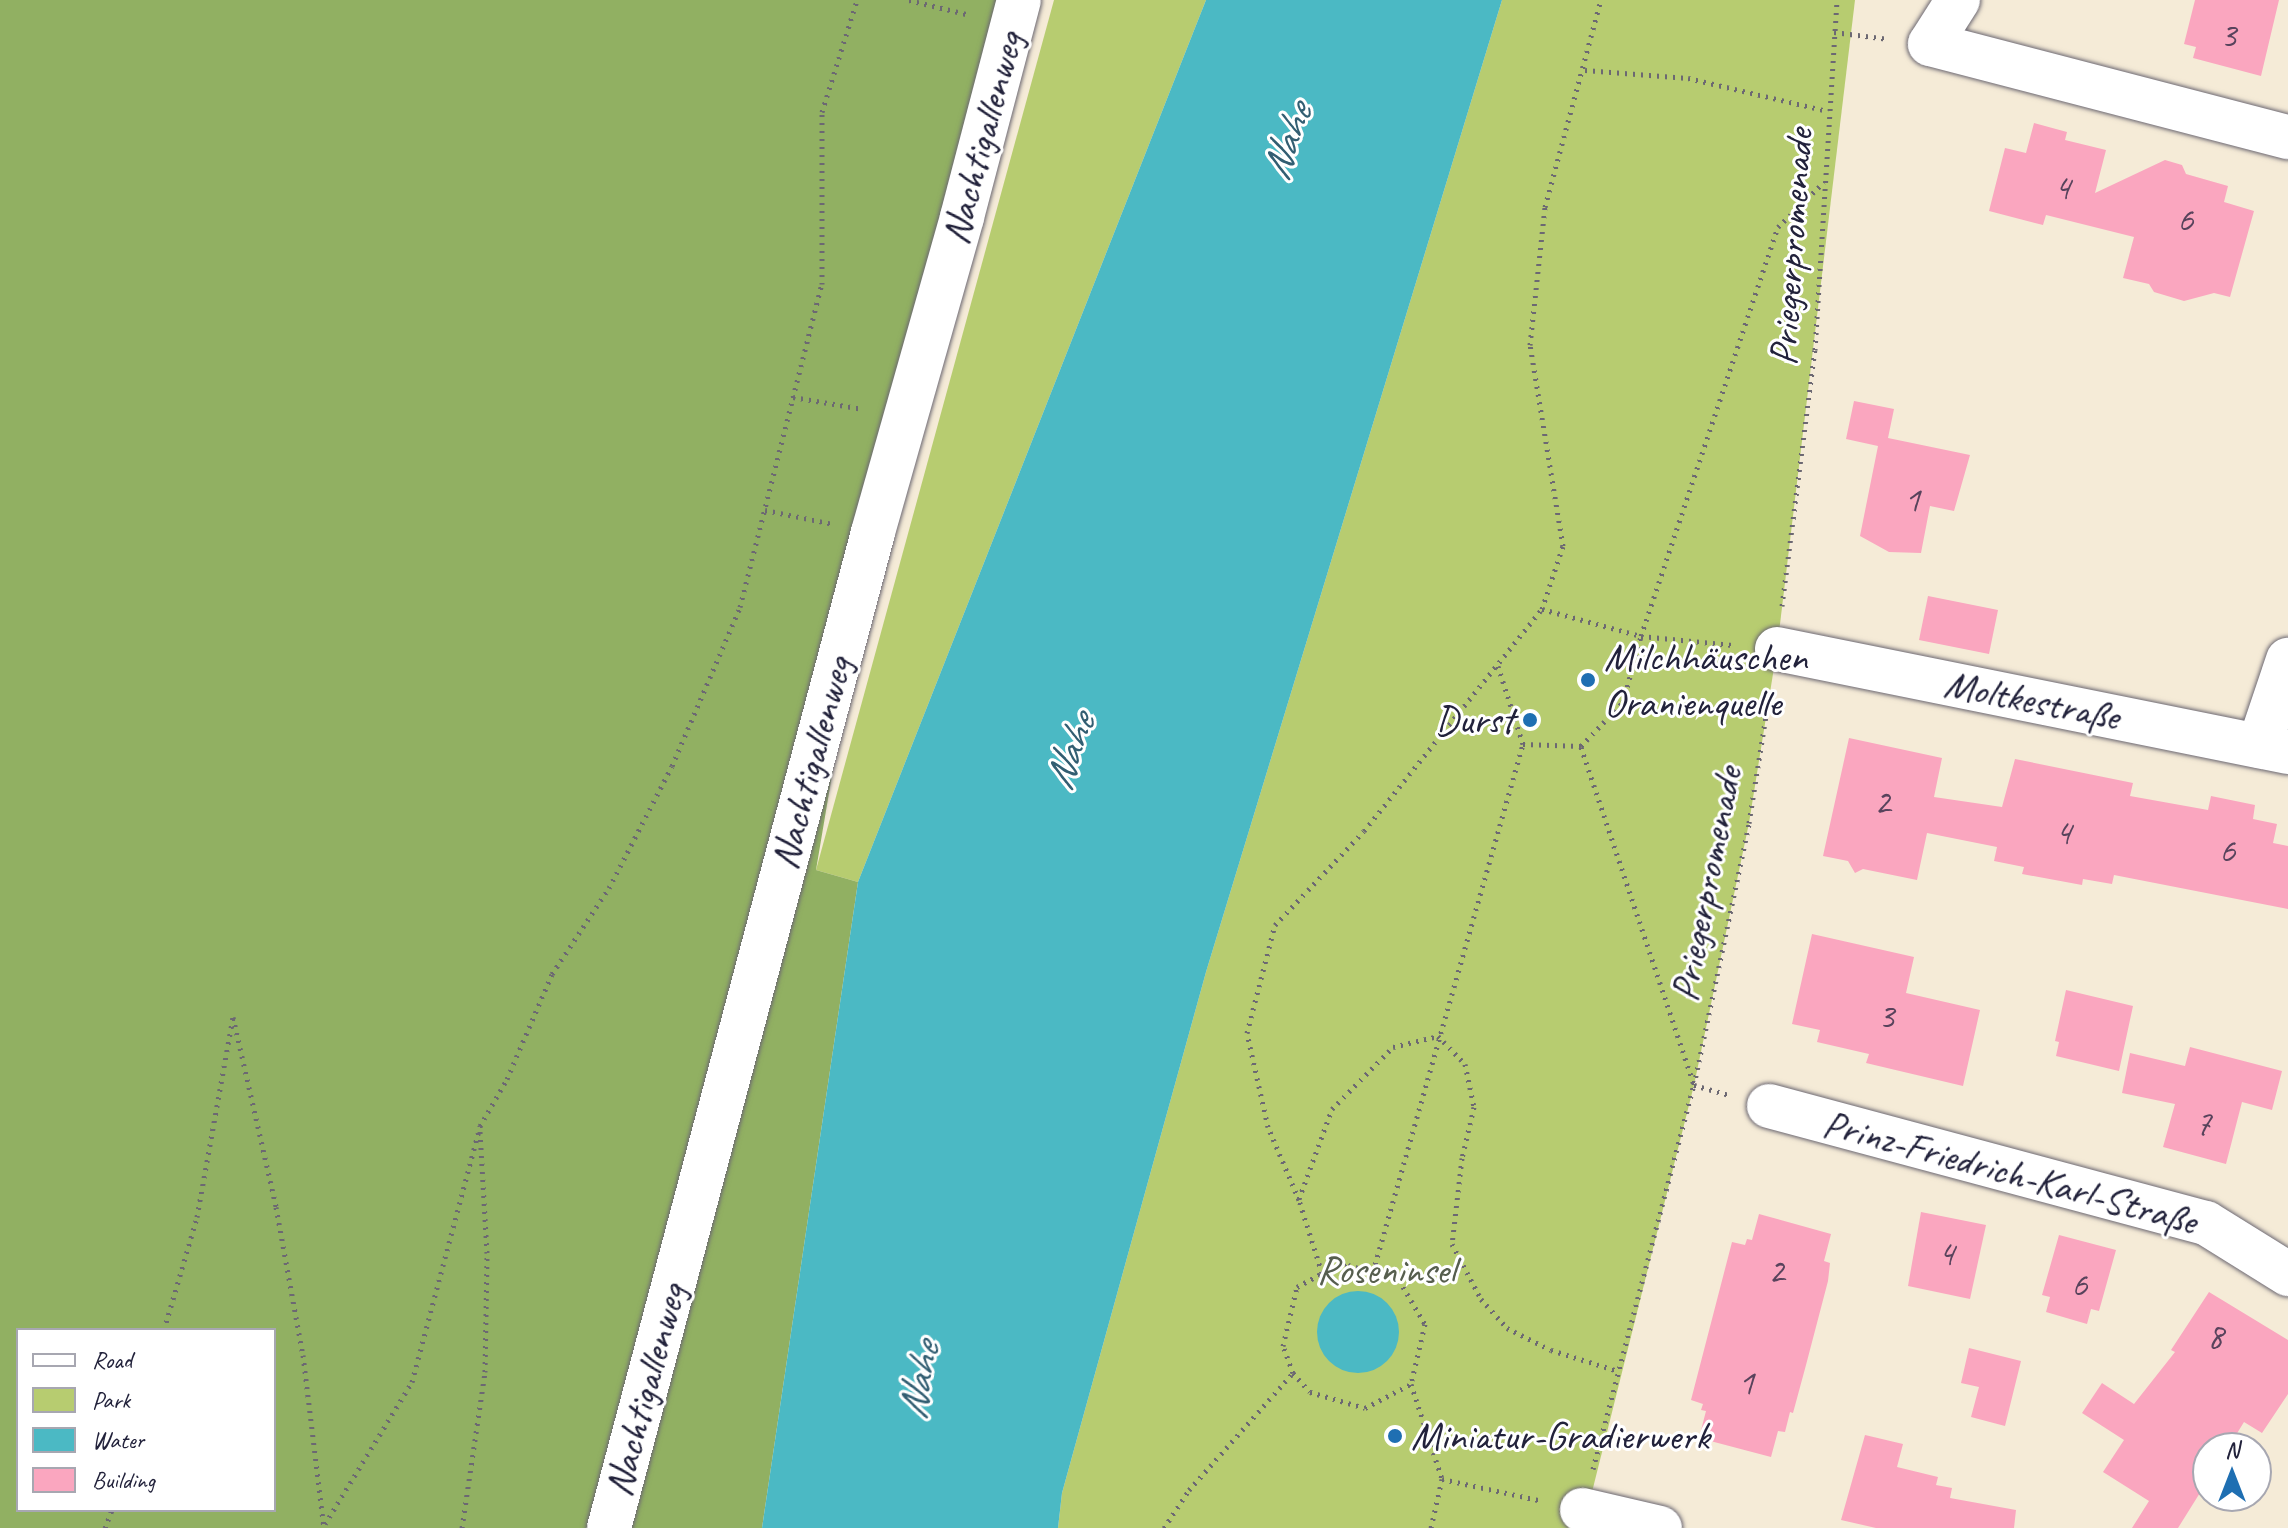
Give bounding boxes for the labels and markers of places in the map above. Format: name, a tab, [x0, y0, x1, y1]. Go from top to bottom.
place label: Milchhäuschen Oranienquelle	[1604, 633, 1807, 727]
marker: Milchhäuschen Oranienquelle	[1579, 671, 1597, 689]
place label: Durst	[1435, 696, 1514, 744]
marker: Durst	[1521, 711, 1539, 729]
place label: Miniatur-Gradierwerk	[1411, 1412, 1709, 1460]
marker: Miniatur-Gradierwerk	[1386, 1427, 1404, 1445]

